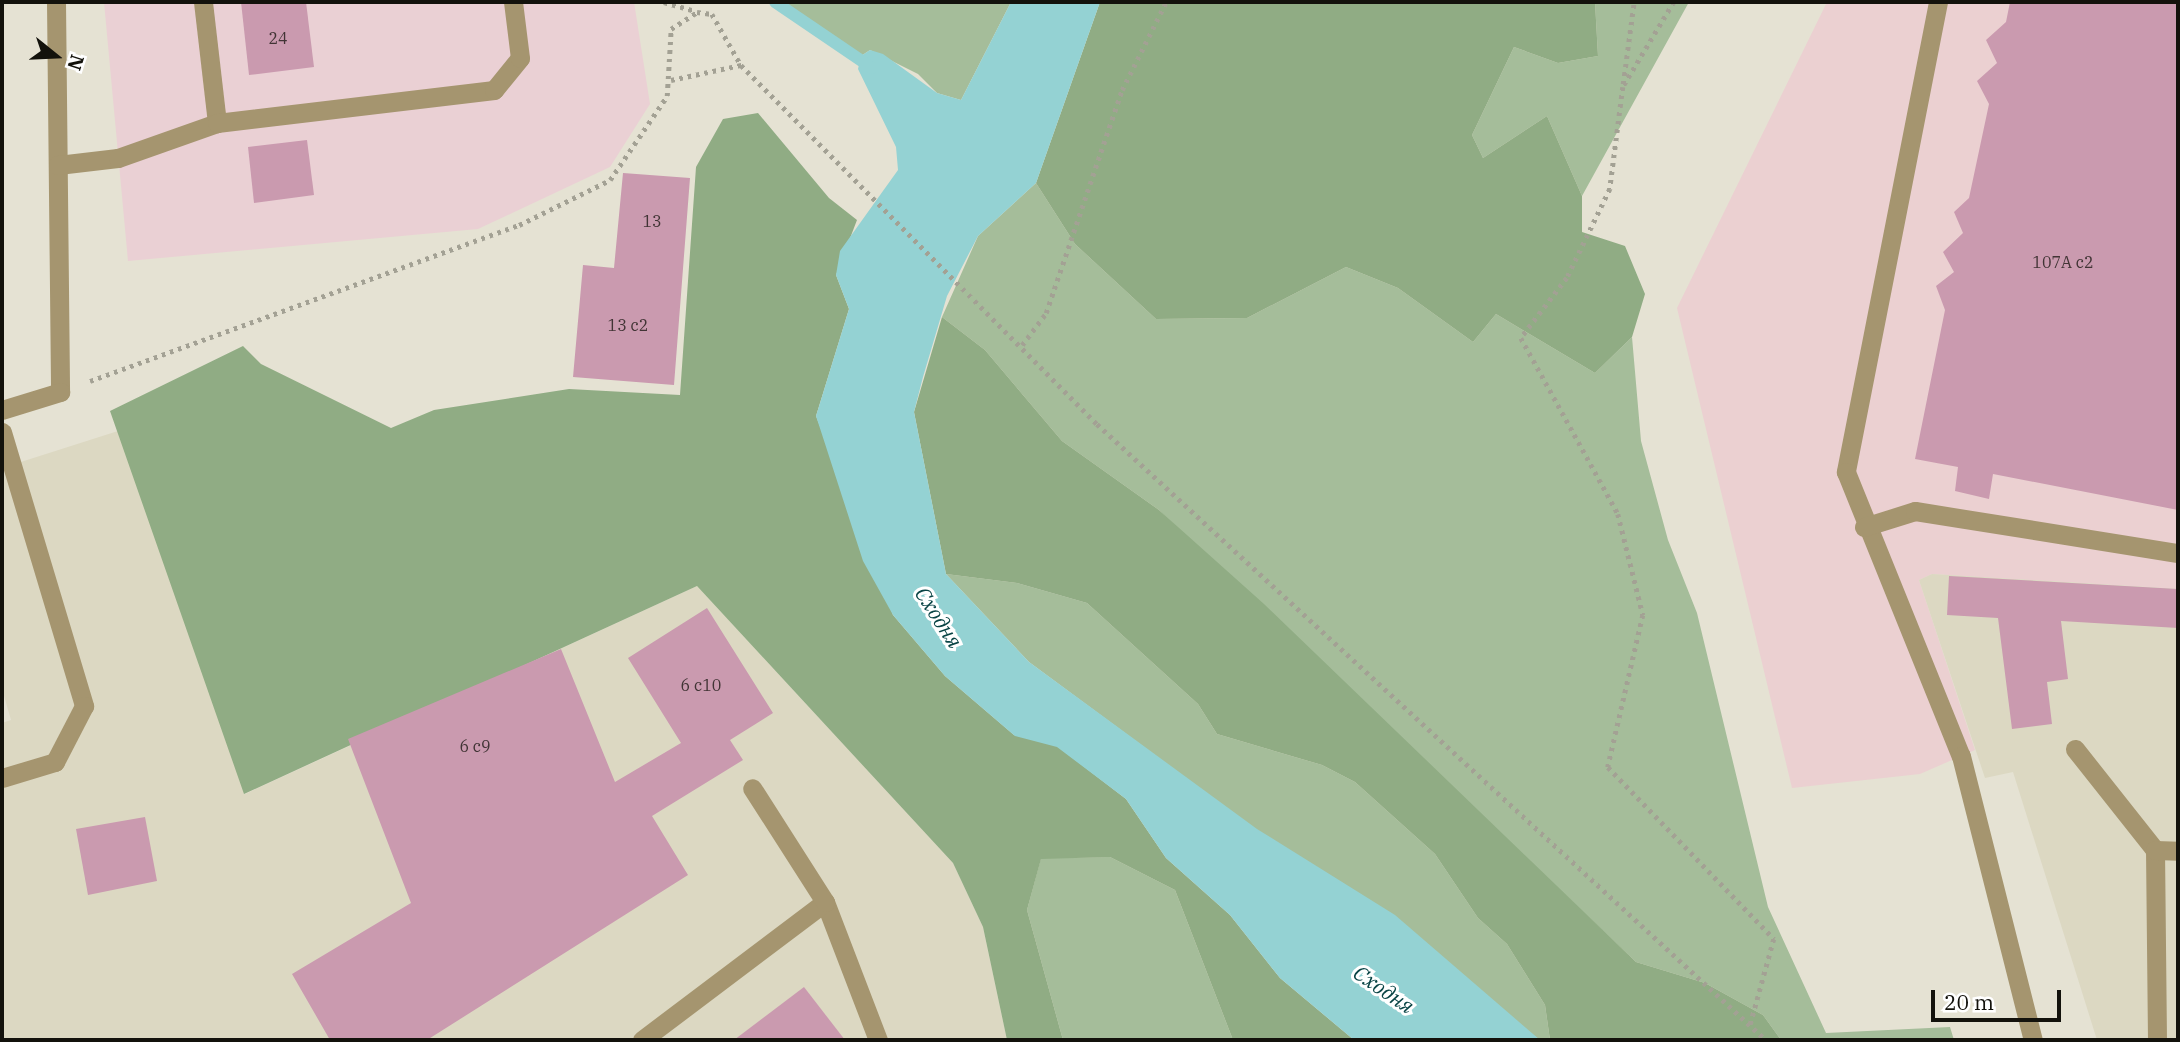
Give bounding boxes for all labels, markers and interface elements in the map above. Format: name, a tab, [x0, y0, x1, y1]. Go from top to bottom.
north arrow	[21, 21, 91, 91]
house number: 24	[268, 28, 288, 48]
text: N	[62, 52, 90, 73]
house number: 13	[642, 211, 662, 231]
house number: 107А с2	[2032, 252, 2094, 272]
house number: 13 с2	[608, 315, 648, 335]
water label: Сходня	[910, 582, 968, 652]
house number: 6 с10	[681, 675, 721, 695]
house number: 6 с9	[459, 736, 491, 756]
water label: Сходня	[1349, 960, 1419, 1018]
scale bar	[1935, 976, 2064, 1020]
text: 20 m	[1944, 988, 1994, 1016]

